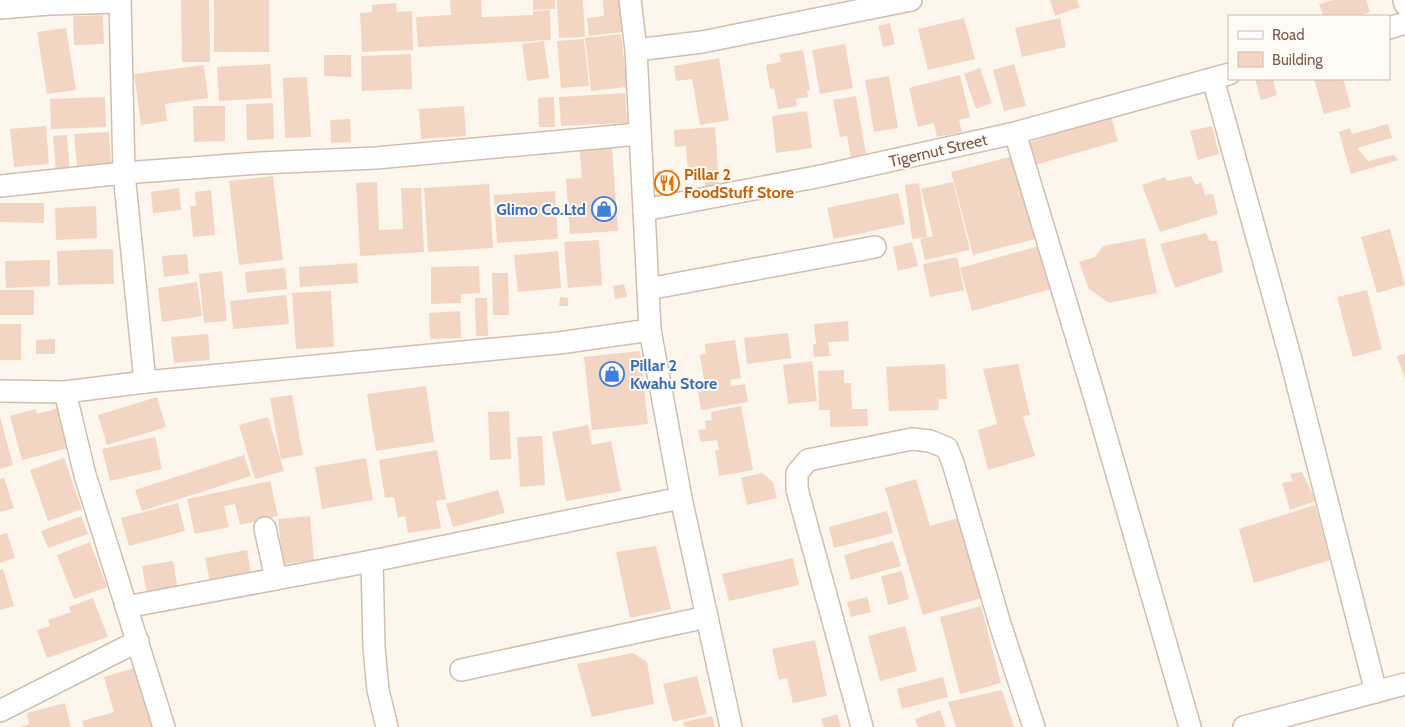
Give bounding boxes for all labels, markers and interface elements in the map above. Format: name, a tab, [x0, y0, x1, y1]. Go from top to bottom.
legend	[1228, 15, 1390, 80]
text: Road	[1272, 26, 1305, 44]
text: Building	[1272, 51, 1323, 69]
street label: Tigernut Street	[887, 130, 990, 171]
place label: Pillar 2 FoodStuff Store	[684, 165, 794, 202]
restaurant icon: Pillar 2 FoodStuff Store	[654, 170, 680, 196]
shop icon: Glimo Co.Ltd	[591, 196, 617, 222]
place label: Glimo Co.Ltd	[496, 200, 586, 219]
place label: Pillar 2 Kwahu Store	[630, 356, 717, 393]
shop icon: Pillar 2 Kwahu Store	[599, 361, 625, 387]

